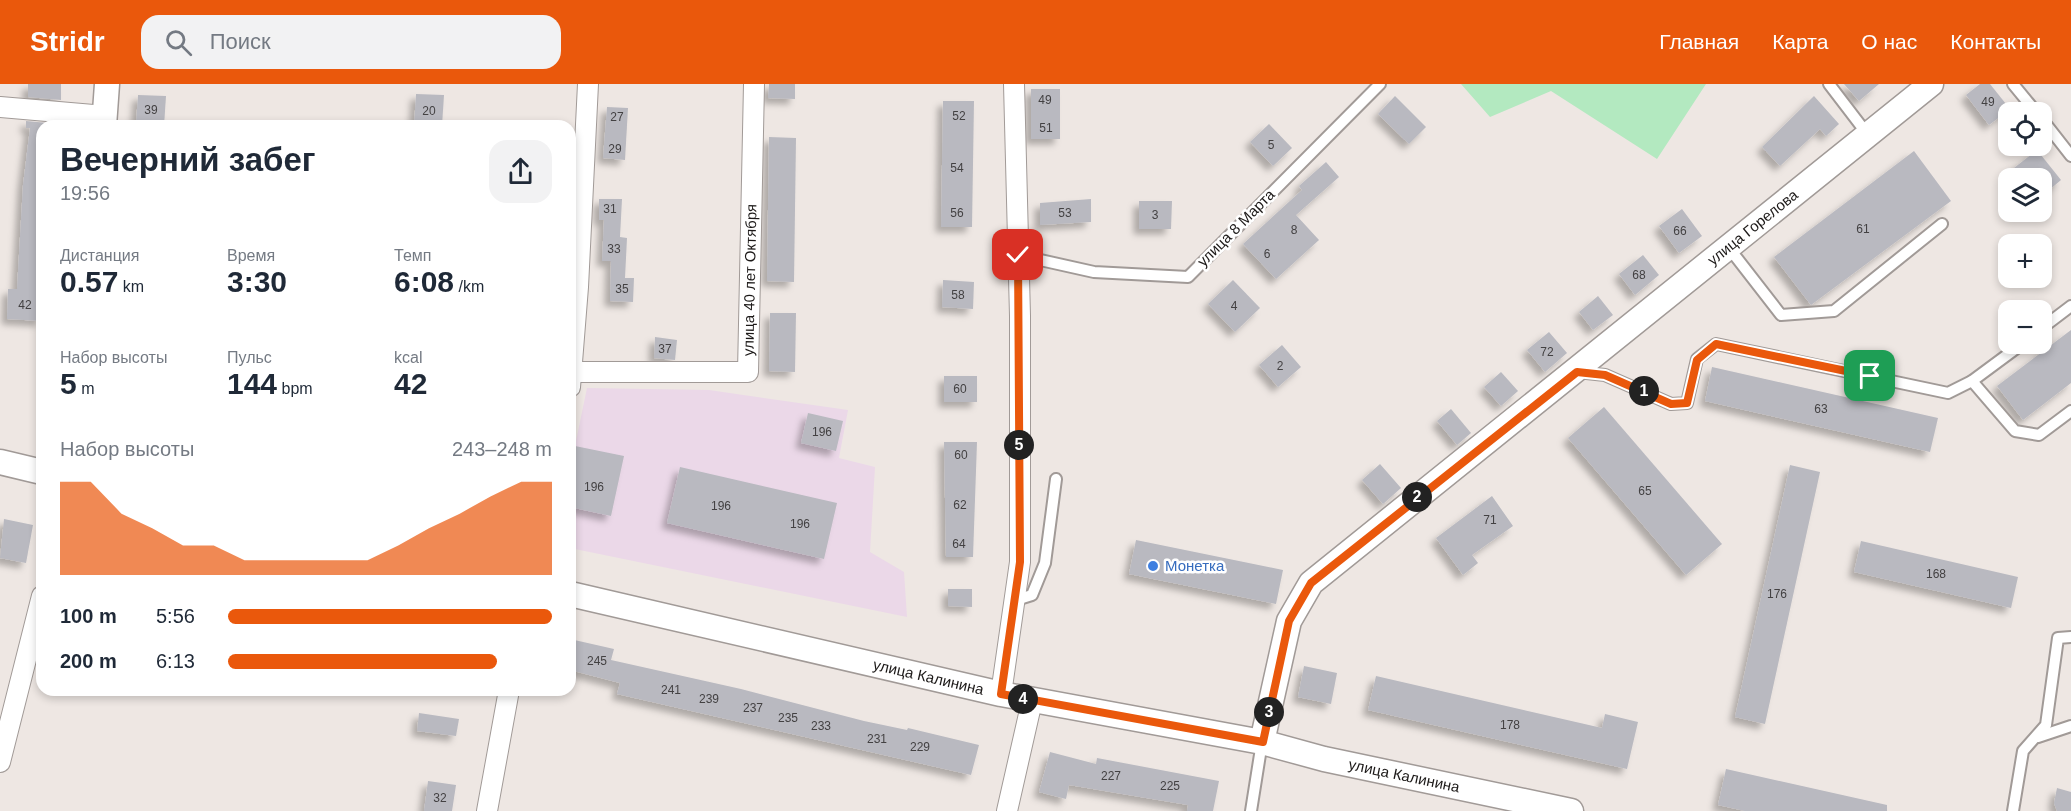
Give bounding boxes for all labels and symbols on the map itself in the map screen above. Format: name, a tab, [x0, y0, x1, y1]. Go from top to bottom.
house number: 49	[1038, 93, 1052, 107]
house number: 49	[1981, 95, 1995, 109]
house number: 39	[144, 103, 158, 117]
house number: 20	[422, 104, 436, 118]
house number: 52	[952, 109, 966, 123]
house number: 27	[610, 110, 624, 124]
house number: 51	[1039, 121, 1053, 135]
house number: 5	[1268, 138, 1275, 152]
house number: 29	[608, 142, 622, 156]
house number: 54	[950, 161, 964, 175]
street label: улица 8 Марта	[1194, 185, 1278, 270]
street label: улица Горелова	[1704, 185, 1801, 268]
house number: 31	[603, 202, 617, 216]
street label: улица 40 лет Октября	[739, 204, 760, 356]
house number: 56	[950, 206, 964, 220]
house number: 53	[1058, 206, 1072, 220]
house number: 3	[1152, 208, 1159, 222]
house number: 61	[1856, 222, 1870, 236]
house number: 8	[1291, 223, 1298, 237]
house number: 66	[1673, 224, 1687, 238]
pin	[992, 229, 1043, 280]
house number: 33	[607, 242, 621, 256]
house number: 6	[1264, 247, 1271, 261]
house number: 68	[1632, 268, 1646, 282]
house number: 35	[615, 282, 629, 296]
house number: 58	[951, 288, 965, 302]
house number: 42	[18, 298, 32, 312]
house number: 4	[1231, 299, 1238, 313]
house number: 37	[658, 342, 672, 356]
house number: 72	[1540, 345, 1554, 359]
pin	[1844, 350, 1895, 401]
house number: 2	[1277, 359, 1284, 373]
pin: 1	[1629, 376, 1659, 406]
house number: 60	[953, 382, 967, 396]
house number: 63	[1814, 402, 1828, 416]
house number: 196	[812, 425, 832, 439]
pin: 5	[1004, 430, 1034, 460]
house number: 60	[954, 448, 968, 462]
house number: 196	[584, 480, 604, 494]
pin: 2	[1402, 482, 1432, 512]
house number: 65	[1638, 484, 1652, 498]
house number: 62	[953, 498, 967, 512]
house number: 196	[711, 499, 731, 513]
house number: 71	[1483, 513, 1497, 527]
house number: 196	[790, 517, 810, 531]
house number: 64	[952, 537, 966, 551]
place label: Монетка	[1165, 557, 1225, 574]
marker: Монетка	[1146, 559, 1160, 573]
house number: 168	[1926, 567, 1946, 581]
house number: 176	[1767, 587, 1787, 601]
house number: 245	[587, 654, 607, 668]
street label: улица Калинина	[872, 656, 986, 698]
house number: 241	[661, 683, 681, 697]
pin: 4	[1008, 684, 1038, 714]
house number: 239	[699, 692, 719, 706]
pin: 3	[1254, 697, 1284, 727]
house number: 237	[743, 701, 763, 715]
house number: 235	[778, 711, 798, 725]
house number: 178	[1500, 718, 1520, 732]
house number: 233	[811, 719, 831, 733]
house number: 231	[867, 732, 887, 746]
house number: 229	[910, 740, 930, 754]
street label: улица Калинина	[1347, 755, 1462, 795]
house number: 227	[1101, 769, 1121, 783]
house number: 225	[1160, 779, 1180, 793]
house number: 32	[433, 791, 447, 805]

